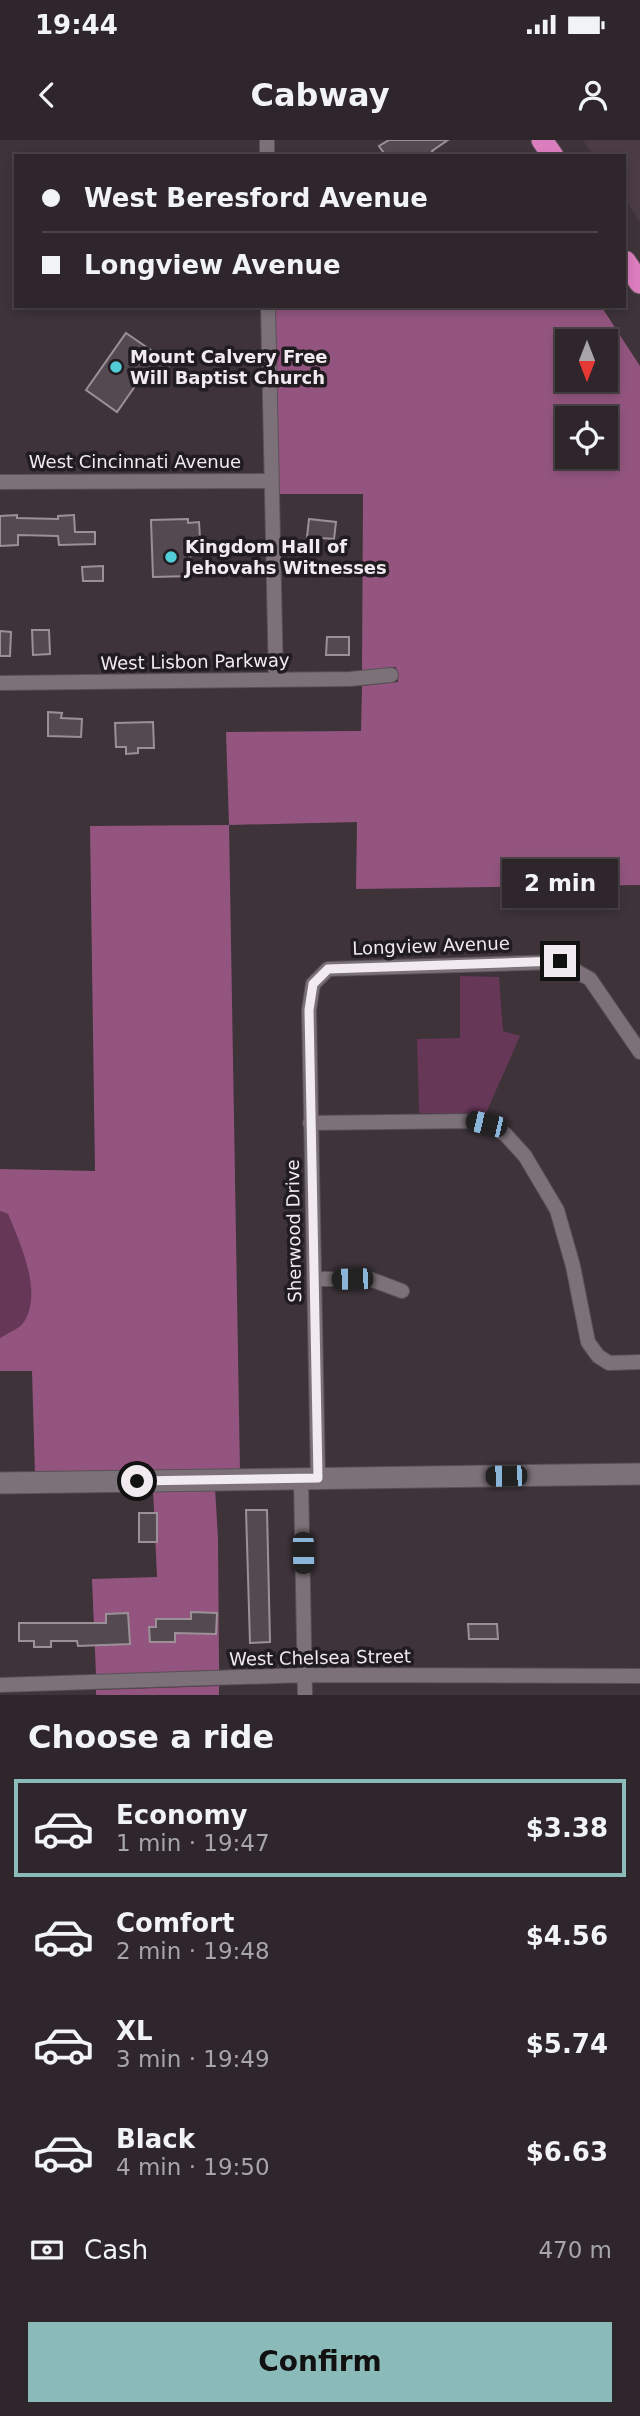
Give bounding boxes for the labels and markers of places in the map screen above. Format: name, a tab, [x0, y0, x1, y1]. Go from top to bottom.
place label: Mount Calvery Free Will Baptist Church	[130, 346, 328, 388]
marker: Mount Calvery Free Will Baptist Church	[108, 359, 124, 375]
place label: Kingdom Hall of Jehovahs Witnesses	[183, 536, 387, 578]
marker: Kingdom Hall of Jehovahs Witnesses	[163, 549, 179, 565]

